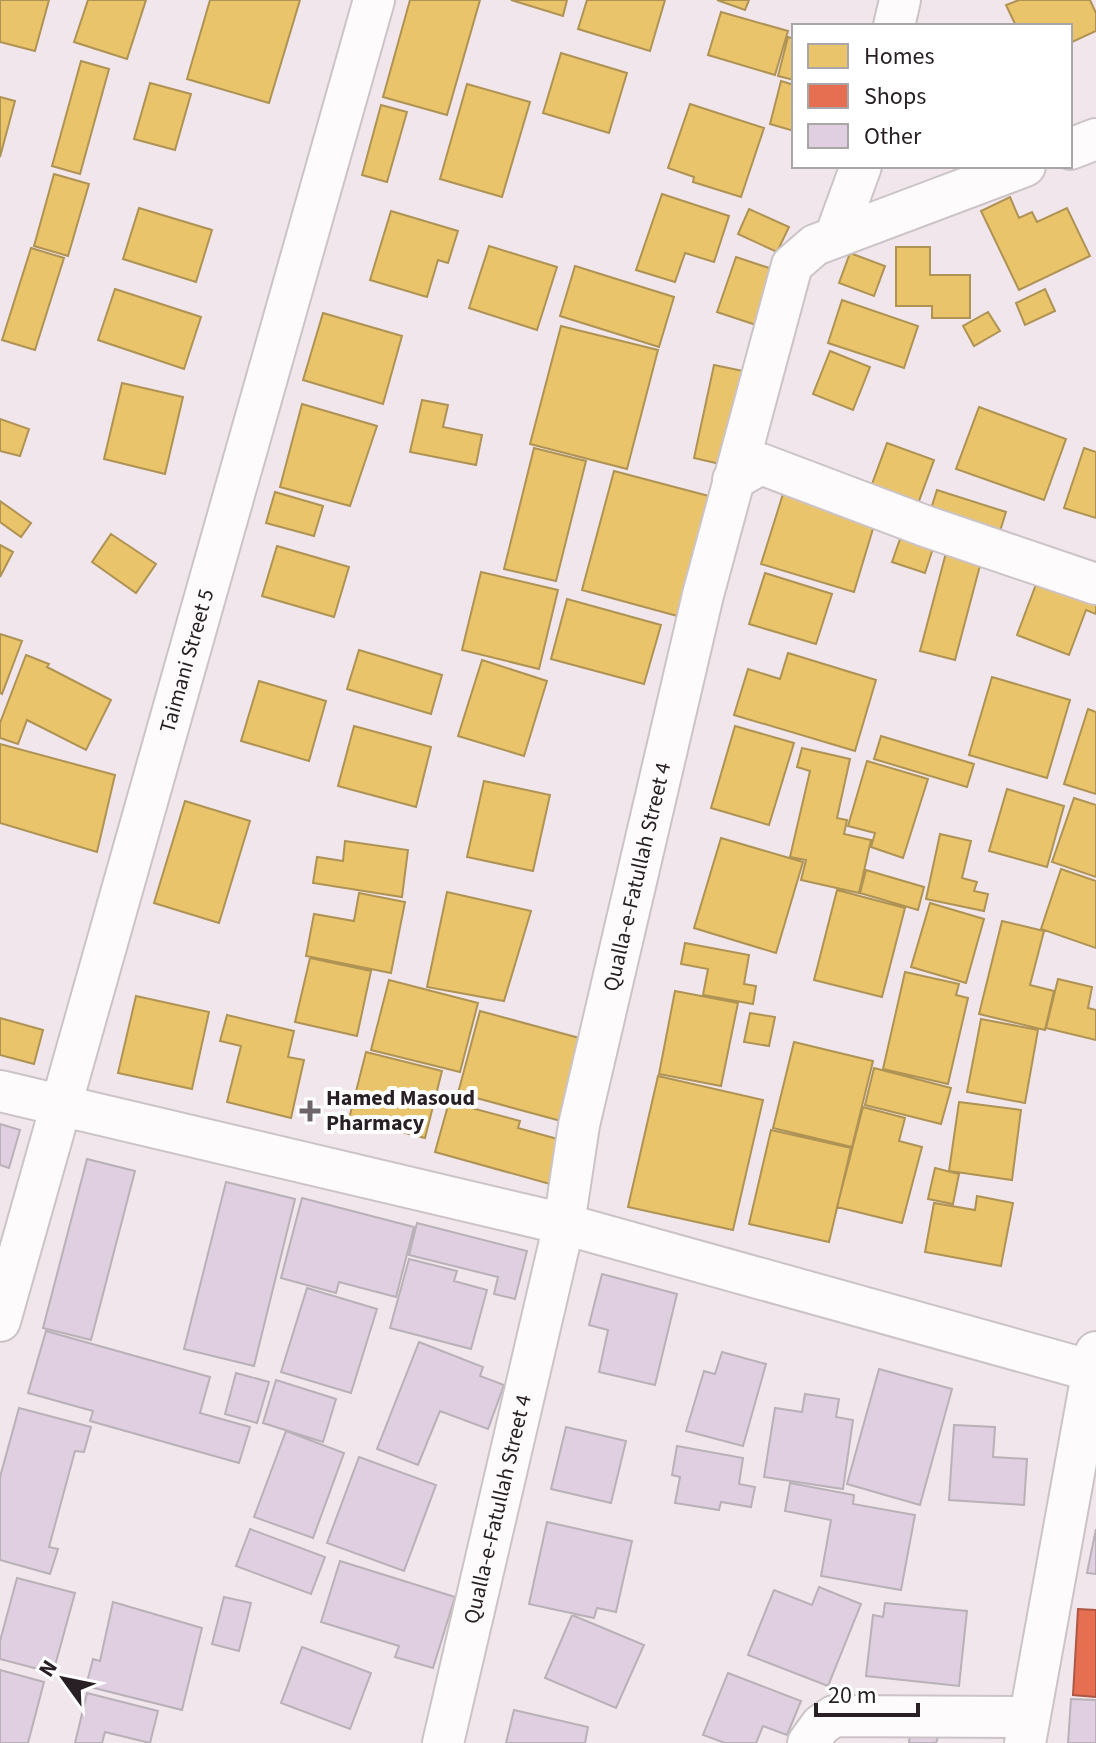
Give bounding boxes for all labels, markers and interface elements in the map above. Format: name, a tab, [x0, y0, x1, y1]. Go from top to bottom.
legend	[792, 24, 1072, 168]
text: Homes	[864, 39, 935, 74]
text: Shops	[864, 79, 926, 114]
text: Other	[864, 119, 922, 154]
street label: Taimani Street 5	[151, 585, 222, 737]
street label: Qualla-e-Fatullah Street 4	[595, 759, 679, 995]
place label: Hamed Masoud Pharmacy	[326, 1082, 475, 1139]
marker: Hamed Masoud Pharmacy	[301, 1102, 319, 1120]
street label: Qualla-e-Fatullah Street 4	[455, 1391, 540, 1627]
north arrow	[24, 1639, 104, 1719]
text: N	[31, 1654, 65, 1684]
scale bar	[816, 1667, 918, 1717]
text: 20 m	[828, 1678, 877, 1713]

